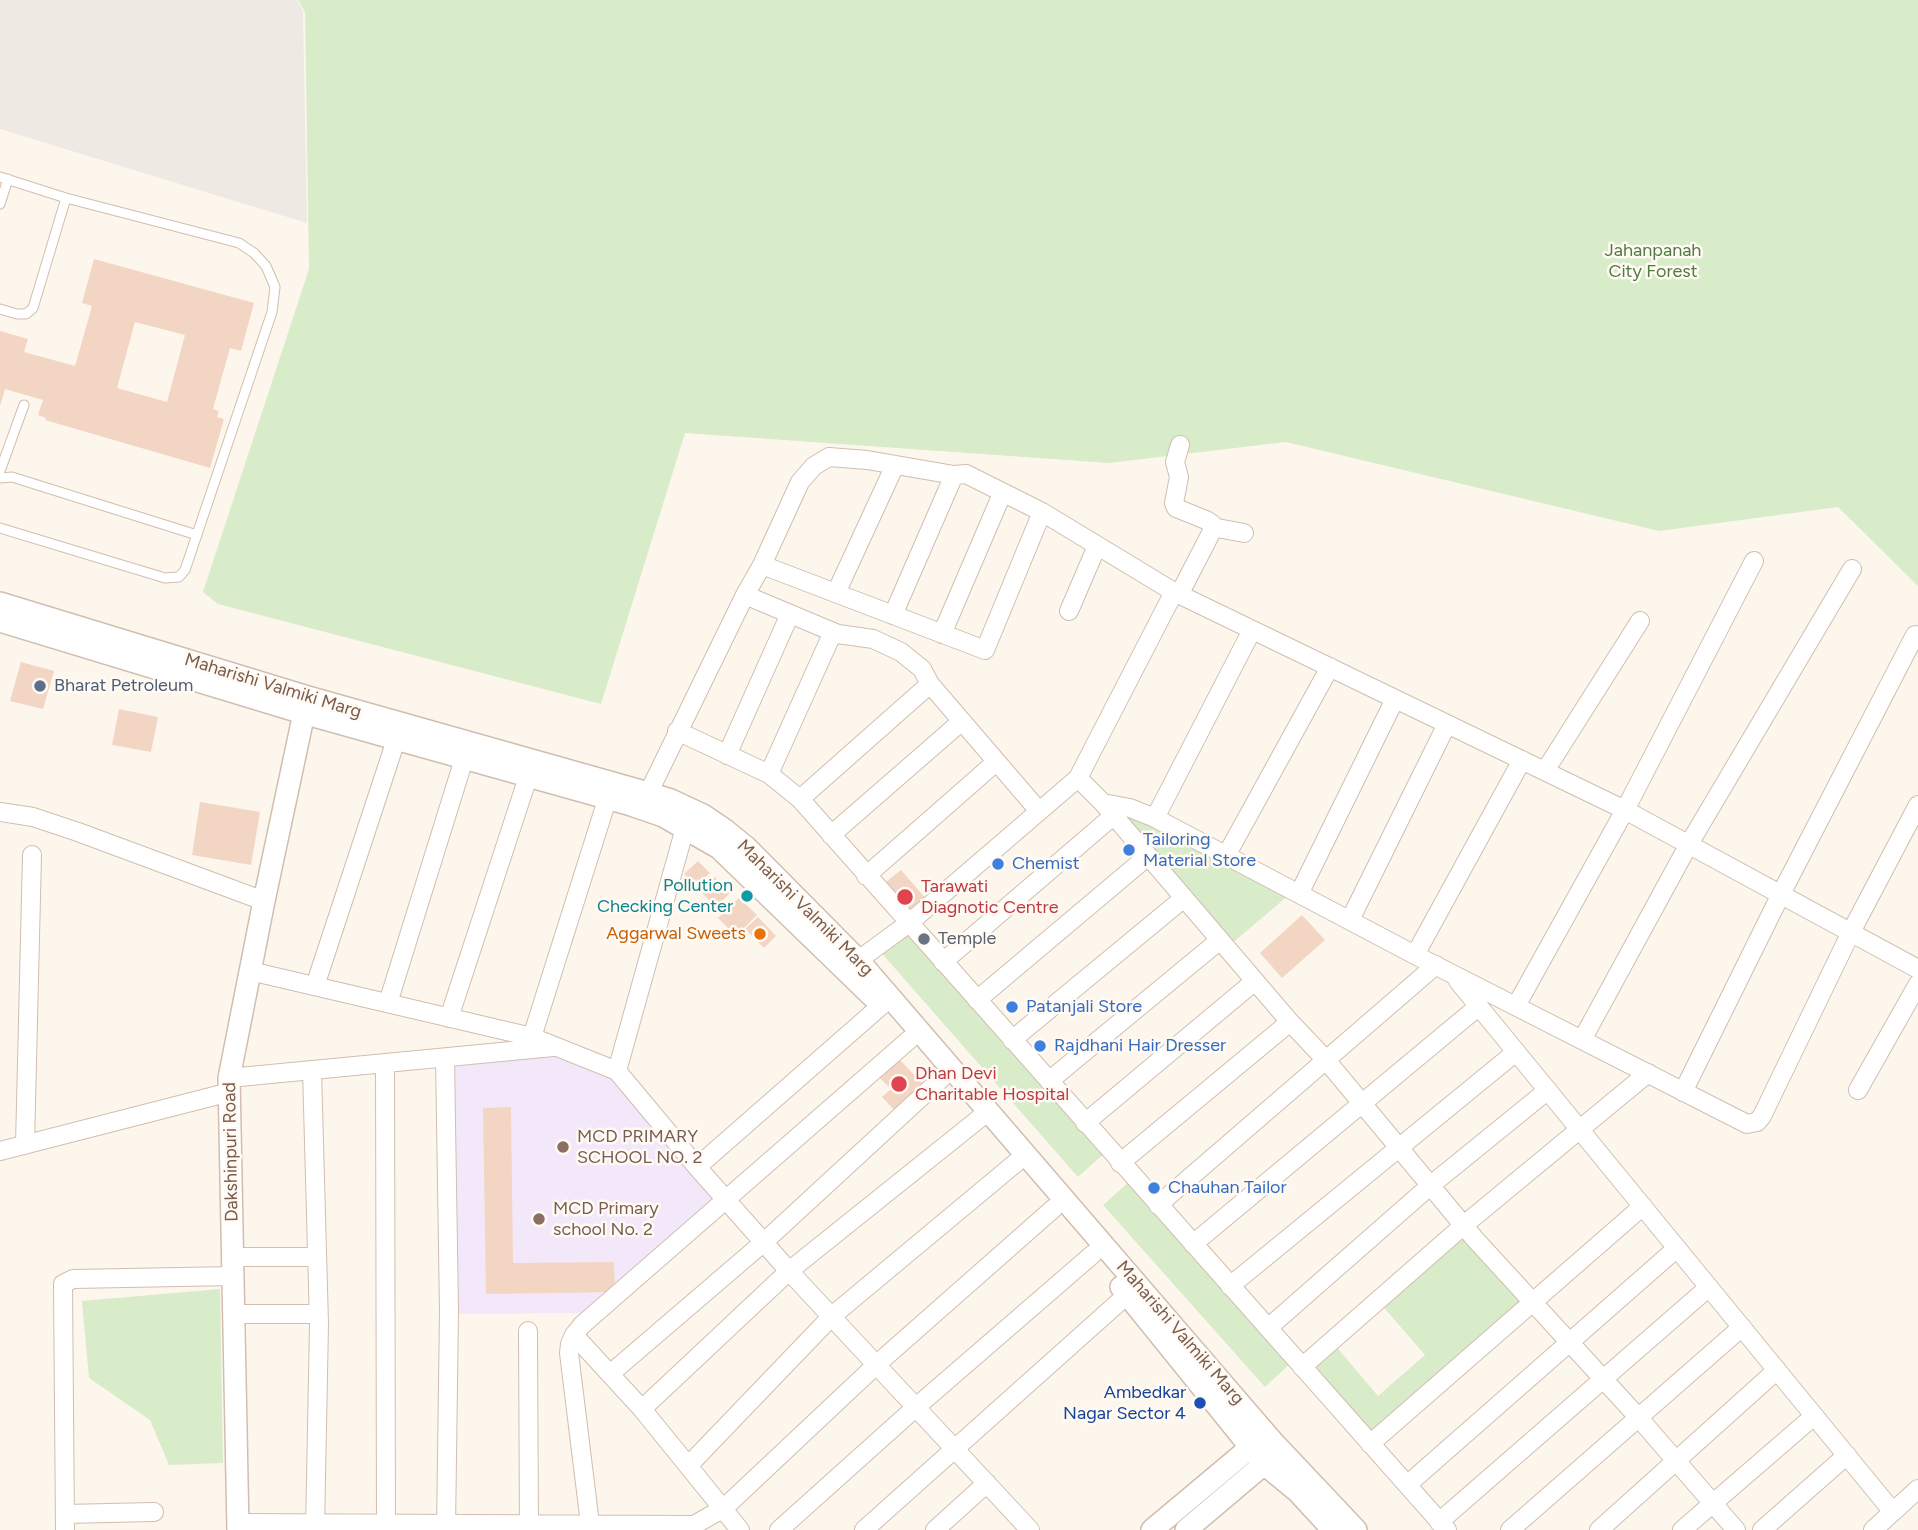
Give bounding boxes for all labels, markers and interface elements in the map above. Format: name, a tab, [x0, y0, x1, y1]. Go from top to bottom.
park label: Jahanpanah City Forest	[1605, 240, 1701, 282]
street label: Maharishi Valmiki Marg	[182, 649, 364, 723]
place label: Bharat Petroleum	[54, 675, 193, 697]
marker: Bharat Petroleum	[32, 678, 48, 694]
place label: Tailoring Material Store	[1143, 829, 1256, 872]
street label: Maharishi Valmiki Marg	[732, 835, 878, 981]
marker: Tailoring Material Store	[1121, 842, 1137, 858]
place label: Chemist	[1012, 853, 1080, 875]
marker: Chemist	[990, 856, 1006, 872]
place label: Pollution Checking Center	[597, 875, 733, 917]
place label: Tarawati Diagnotic Centre	[921, 876, 1059, 918]
marker: Tarawati Diagnotic Centre	[895, 887, 915, 907]
marker: Pollution Checking Center	[739, 888, 755, 904]
place label: Aggarwal Sweets	[606, 923, 746, 945]
marker: Aggarwal Sweets	[752, 926, 768, 942]
place label: Temple	[938, 928, 996, 950]
marker: Temple	[916, 931, 932, 947]
place label: Patanjali Store	[1026, 996, 1142, 1018]
marker: Patanjali Store	[1004, 999, 1020, 1015]
place label: Rajdhani Hair Dresser	[1054, 1035, 1226, 1057]
marker: Rajdhani Hair Dresser	[1032, 1038, 1048, 1054]
place label: Dhan Devi Charitable Hospital	[915, 1063, 1069, 1106]
marker: Dhan Devi Charitable Hospital	[889, 1074, 909, 1094]
street label: Dakshinpuri Road	[219, 1082, 243, 1222]
place label: MCD PRIMARY SCHOOL NO. 2	[577, 1126, 702, 1168]
marker: MCD PRIMARY SCHOOL NO. 2	[555, 1139, 571, 1155]
place label: Chauhan Tailor	[1168, 1177, 1287, 1199]
marker: Chauhan Tailor	[1146, 1180, 1162, 1196]
place label: MCD Primary school No. 2	[553, 1198, 659, 1240]
marker: MCD Primary school No. 2	[531, 1211, 547, 1227]
street label: Maharishi Valmiki Marg	[1112, 1257, 1248, 1409]
place label: Ambedkar Nagar Sector 4	[1063, 1382, 1186, 1424]
marker: Ambedkar Nagar Sector 4	[1192, 1395, 1208, 1411]

